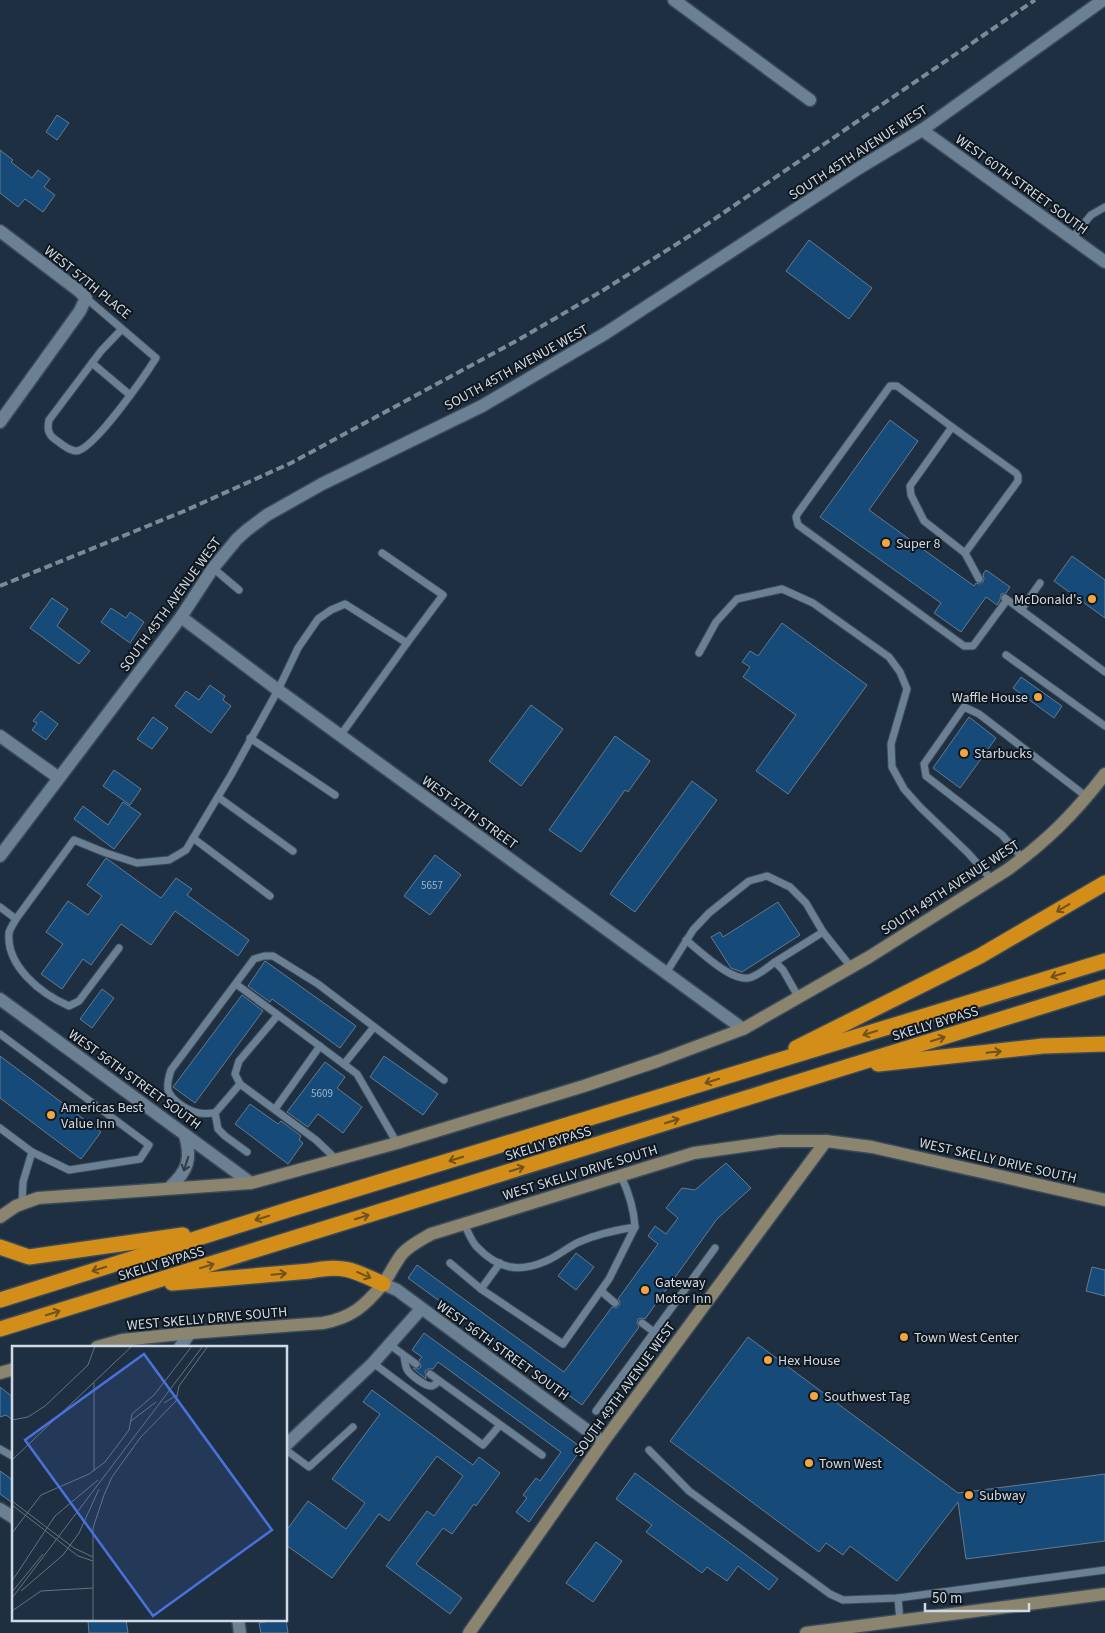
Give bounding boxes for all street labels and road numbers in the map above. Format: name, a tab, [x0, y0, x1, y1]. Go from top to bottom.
street label: SOUTH 45TH AVENUE WEST	[785, 100, 932, 205]
street label: WEST 60TH STREET SOUTH	[951, 130, 1092, 240]
street label: WEST 57TH PLACE	[40, 241, 135, 324]
street label: SOUTH 45TH AVENUE WEST	[441, 320, 593, 416]
street label: SOUTH 45TH AVENUE WEST	[115, 533, 227, 676]
street label: WEST 57TH STREET	[417, 771, 522, 855]
street label: SOUTH 49TH AVENUE WEST	[877, 835, 1024, 940]
street label: SKELLY BYPASS	[890, 1001, 981, 1047]
street label: WEST 56TH STREET SOUTH	[64, 1025, 205, 1135]
street label: SKELLY BYPASS	[503, 1121, 594, 1167]
street label: WEST SKELLY DRIVE SOUTH	[917, 1133, 1078, 1189]
street label: WEST SKELLY DRIVE SOUTH	[500, 1140, 660, 1206]
street label: SKELLY BYPASS	[116, 1241, 207, 1287]
street label: WEST 56TH STREET SOUTH	[432, 1296, 573, 1406]
street label: WEST SKELLY DRIVE SOUTH	[126, 1302, 288, 1336]
street label: SOUTH 49TH AVENUE WEST	[569, 1318, 681, 1461]

